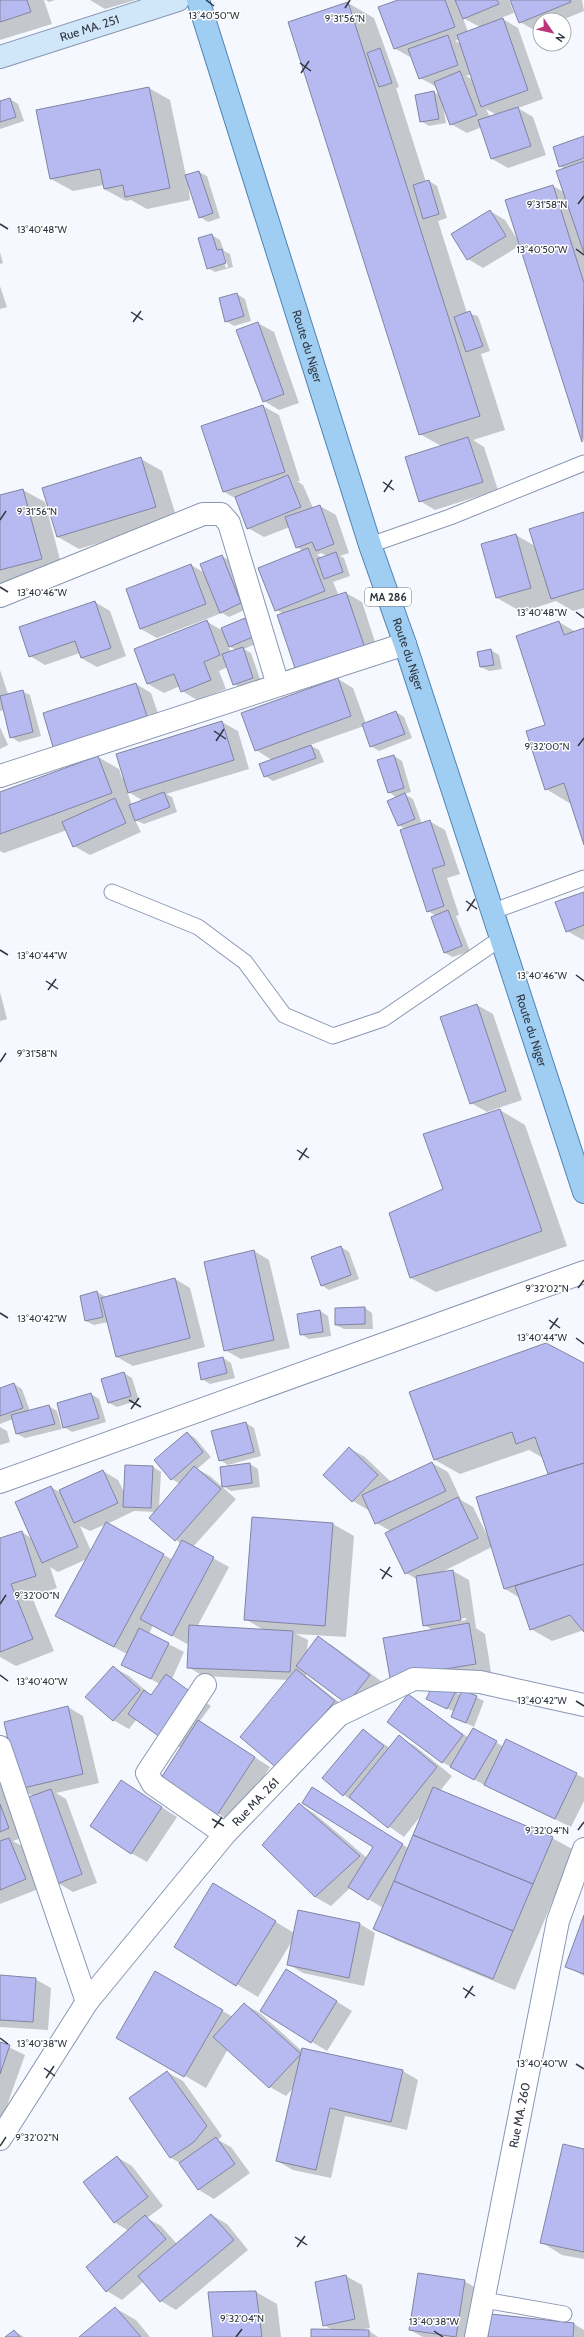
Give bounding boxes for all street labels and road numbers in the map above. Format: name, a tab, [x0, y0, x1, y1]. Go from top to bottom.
street label: Rue MA. 251	[58, 11, 121, 44]
street label: Route du Niger	[289, 308, 326, 384]
road number: MA 286	[365, 588, 411, 606]
street label: Route du Niger	[389, 616, 428, 692]
street label: Route du Niger	[513, 992, 551, 1069]
street label: Rue MA. 261	[229, 1774, 282, 1829]
street label: Rue MA. 260	[505, 2081, 533, 2149]

